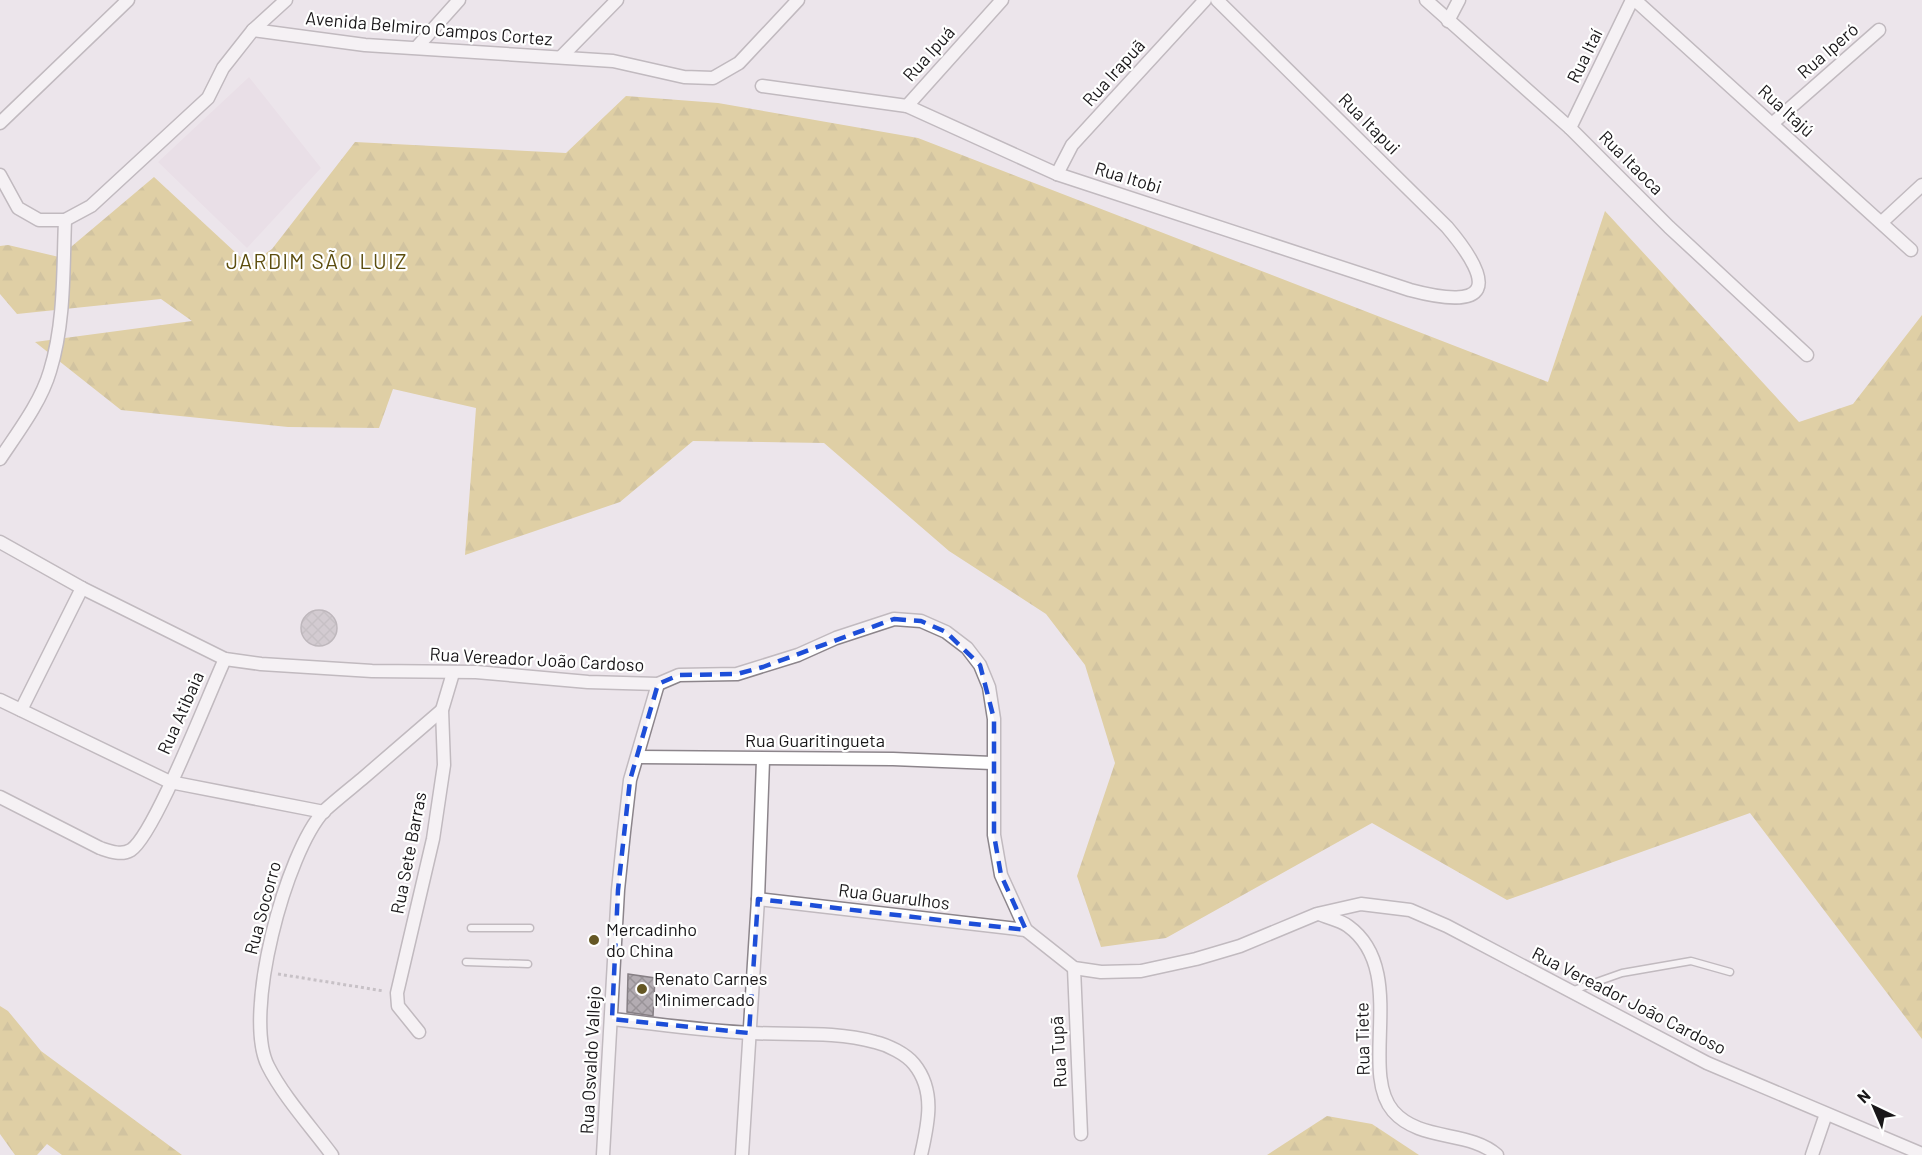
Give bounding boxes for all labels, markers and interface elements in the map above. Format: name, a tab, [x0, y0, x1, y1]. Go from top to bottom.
street label: Avenida Belmiro Campos Cortez	[305, 6, 553, 50]
street label: Rua Iperó	[1792, 18, 1862, 83]
street label: Rua Ipuá	[898, 21, 959, 86]
street label: Rua Itaí	[1562, 25, 1607, 86]
street label: Rua Irapuã	[1077, 34, 1149, 110]
street label: Rua Itajú	[1754, 79, 1819, 141]
street label: Rua Itapui	[1334, 88, 1405, 159]
street label: Rua Itaoca	[1595, 125, 1669, 199]
street label: Rua Itobi	[1092, 156, 1164, 198]
district label: JARDIM SÃO LUIZ	[226, 248, 408, 273]
street label: Rua Vereador João Cardoso	[429, 642, 645, 676]
street label: Rua Atibaia	[152, 668, 208, 757]
street label: Rua Guaritingueta	[745, 729, 885, 751]
street label: Rua Sete Barras	[385, 790, 431, 916]
street label: Rua Socorro	[239, 859, 285, 957]
street label: Rua Guarulhos	[837, 878, 951, 914]
place label: Mercadinho do China	[606, 918, 697, 961]
marker: Mercadinho do China	[587, 933, 601, 947]
street label: Rua Vereador João Cardoso	[1529, 942, 1730, 1059]
place label: Renato Carnes Minimercado	[654, 967, 767, 1010]
marker: Renato Carnes Minimercado	[635, 982, 649, 996]
street label: Rua Osvaldo Vallejo	[575, 985, 605, 1135]
street label: Rua Tiete	[1350, 1002, 1374, 1076]
street label: Rua Tupã	[1045, 1016, 1071, 1088]
north arrow	[1844, 1077, 1904, 1137]
text: N	[1853, 1085, 1874, 1106]

